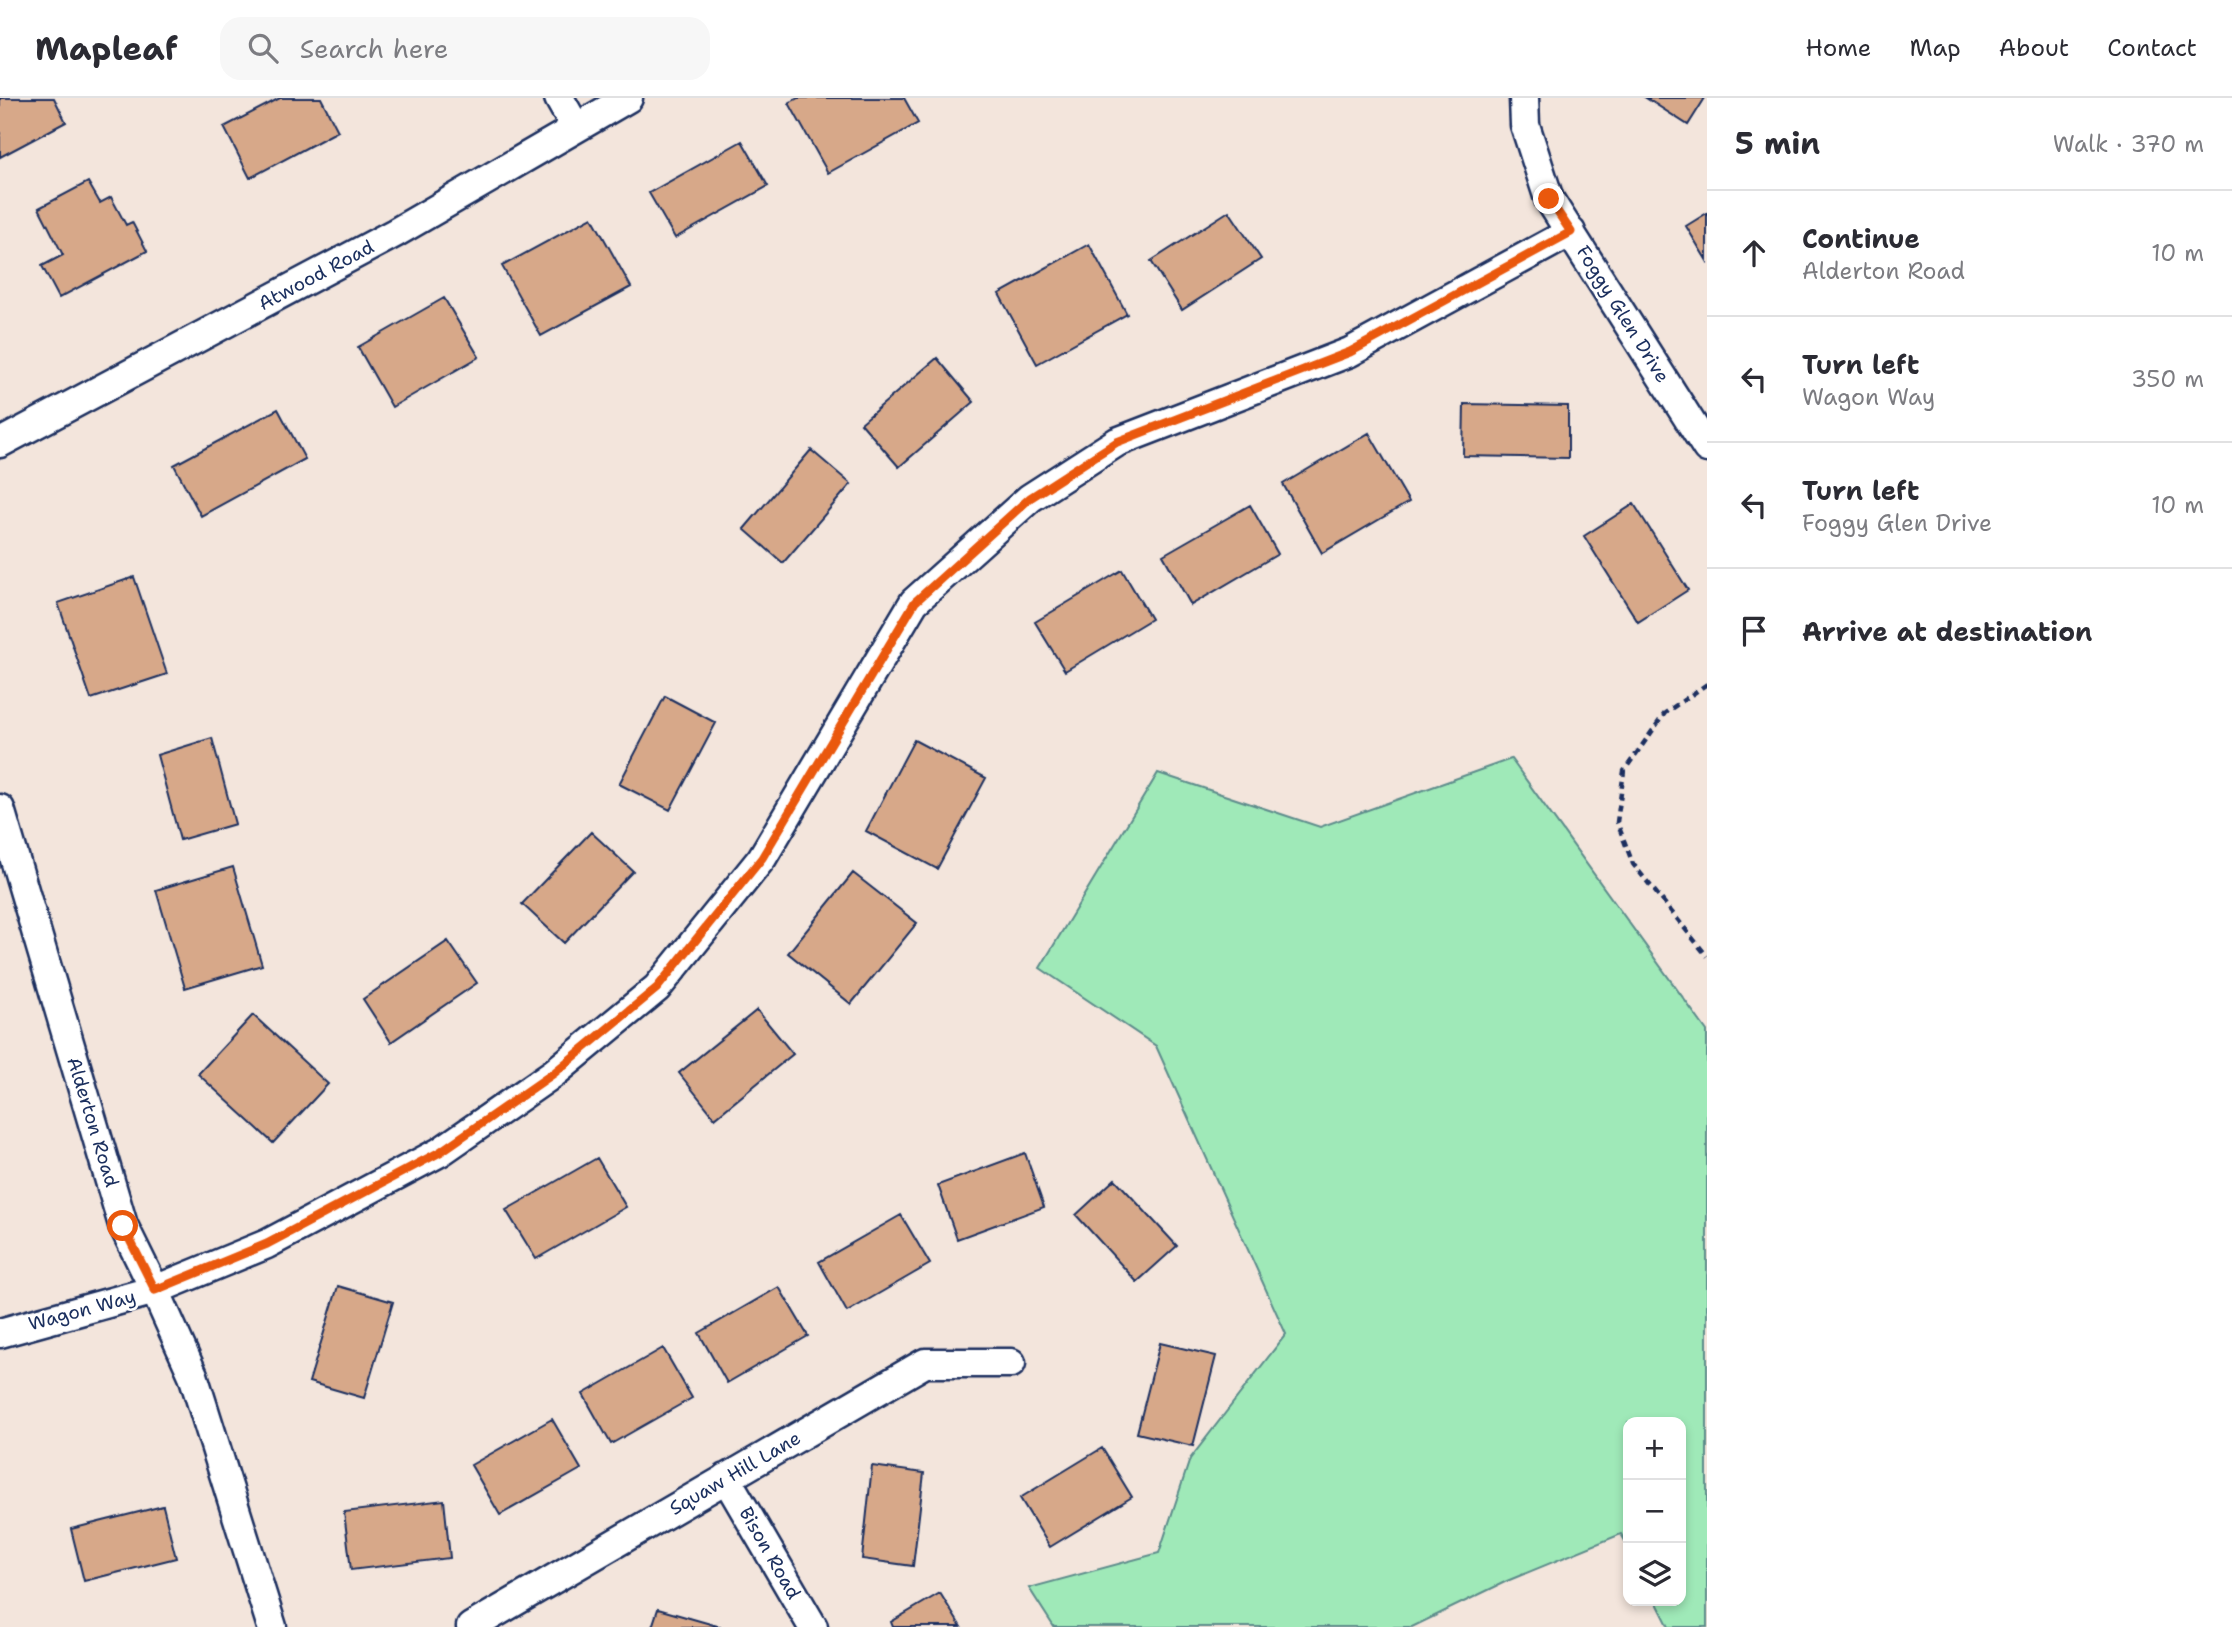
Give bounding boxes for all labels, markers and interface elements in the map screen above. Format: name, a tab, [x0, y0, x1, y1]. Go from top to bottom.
search box	[220, 17, 710, 80]
text: Mapleaf	[35, 26, 178, 71]
icon: search	[244, 29, 282, 67]
text: Search here	[300, 31, 448, 66]
text: Home	[1805, 32, 1871, 64]
text: Map	[1909, 32, 1961, 64]
text: About	[1999, 32, 2069, 64]
text: Contact	[2107, 32, 2197, 64]
text: 5 min	[1735, 123, 1820, 164]
text: Walk · 370 m	[2053, 129, 2204, 159]
route end	[1533, 183, 1564, 214]
text: Continue	[1802, 221, 1920, 256]
street label: Atwood Road	[254, 234, 378, 316]
icon: ahead	[1735, 234, 1773, 272]
text: 10 m	[2151, 238, 2204, 268]
street label: Foggy Glen Drive	[1571, 241, 1675, 387]
text: Alderton Road	[1802, 256, 1965, 286]
text: Turn left	[1802, 347, 1919, 382]
icon: left	[1735, 360, 1773, 398]
text: 350 m	[2131, 364, 2204, 394]
text: Wagon Way	[1802, 382, 1935, 412]
text: Turn left	[1802, 473, 1919, 508]
icon: left	[1735, 486, 1773, 524]
text: 10 m	[2151, 490, 2204, 520]
text: Foggy Glen Drive	[1802, 508, 1992, 538]
icon: arrive	[1735, 612, 1773, 650]
text: Arrive at destination	[1802, 614, 2092, 649]
street label: Alderton Road	[61, 1054, 125, 1190]
route start	[107, 1210, 138, 1241]
street label: Wagon Way	[26, 1284, 138, 1336]
map controls	[1623, 1417, 1686, 1606]
button: +	[1623, 1417, 1686, 1480]
street label: Squaw Hill Lane	[665, 1425, 805, 1521]
button: −	[1623, 1480, 1686, 1543]
street label: Bison Road	[734, 1502, 806, 1604]
button: layers	[1623, 1543, 1686, 1606]

